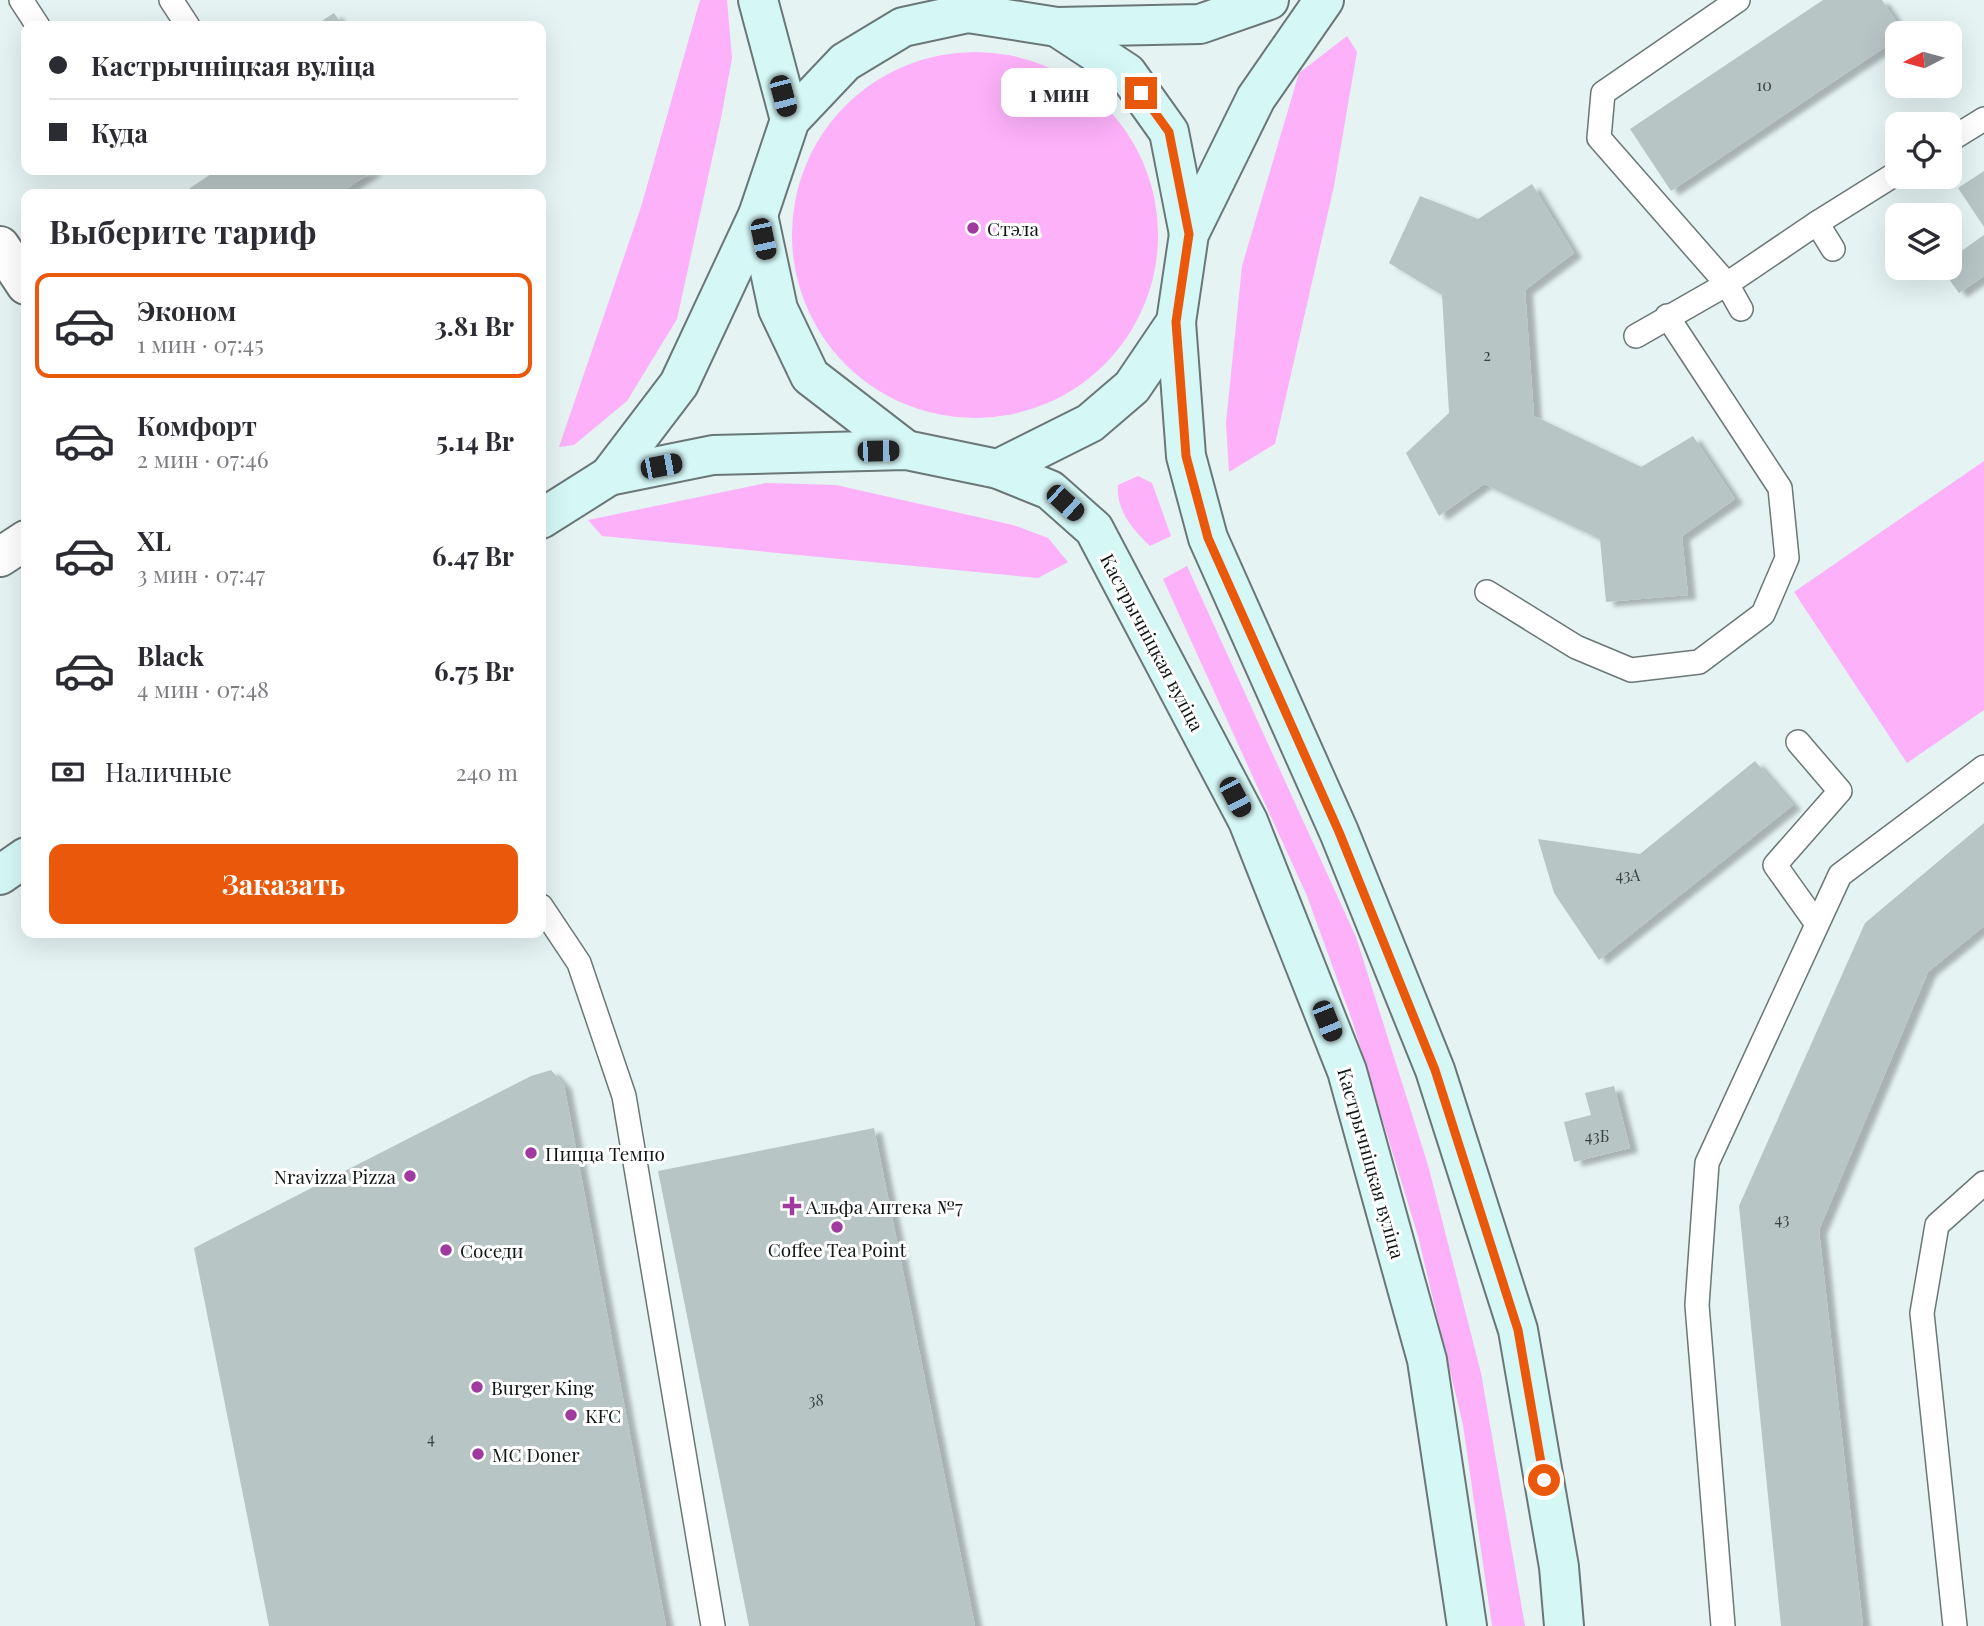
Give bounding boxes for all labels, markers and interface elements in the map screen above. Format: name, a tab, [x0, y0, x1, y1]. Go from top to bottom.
north arrow	[1885, 21, 1962, 98]
map controls	[1885, 21, 1962, 280]
text: Кастрычніцкая вуліца	[91, 48, 376, 83]
callout: 1 мин	[1001, 68, 1116, 118]
car	[768, 73, 799, 119]
house number: 10	[1756, 74, 1772, 95]
text: 1 мин	[1029, 77, 1089, 108]
route end	[1125, 77, 1157, 109]
button: locate	[1885, 112, 1962, 189]
text: Куда	[91, 115, 148, 150]
button: layers	[1885, 203, 1962, 280]
text: Выберите тариф	[49, 209, 316, 252]
place label: Стэла	[987, 215, 1039, 241]
car	[749, 216, 778, 262]
marker: Стэла	[965, 220, 981, 236]
text: Эконом	[137, 293, 236, 328]
icon: car	[53, 294, 116, 357]
text: 3.81 Br	[434, 308, 514, 343]
text: 1 мин · 07:45	[137, 328, 264, 359]
house number: 2	[1483, 344, 1491, 365]
text: Комфорт	[137, 408, 257, 443]
icon: car	[53, 409, 116, 472]
text: 5.14 Br	[436, 423, 514, 458]
car	[857, 440, 900, 462]
text: 2 мин · 07:46	[137, 443, 269, 474]
car	[639, 452, 684, 480]
car	[1043, 481, 1088, 525]
text: XL	[137, 523, 171, 558]
icon: car	[53, 524, 116, 587]
text: 6.47 Br	[432, 538, 514, 573]
street label: Кастрычніцкая вуліца	[1095, 549, 1211, 736]
text: 3 мин · 07:47	[137, 558, 265, 589]
text: Black	[137, 638, 204, 673]
icon: car	[53, 639, 116, 702]
text: 6.75 Br	[434, 653, 514, 688]
text: 4 мин · 07:48	[137, 673, 269, 704]
icon: cash	[49, 753, 87, 791]
text: Наличные	[105, 754, 232, 789]
text: 240 m	[456, 756, 518, 787]
car	[1216, 774, 1255, 820]
button: Заказать	[49, 844, 518, 924]
house number: 43А	[1616, 864, 1641, 885]
car	[1310, 998, 1345, 1044]
street label: Кастрычніцкая вуліца	[1332, 1064, 1412, 1262]
house number: 43Б	[1585, 1125, 1609, 1146]
place label: Пицца Темпо	[545, 1140, 665, 1166]
marker: Пицца Темпо	[523, 1145, 539, 1161]
place label: Nravizza Pizza	[274, 1163, 397, 1189]
marker: Nravizza Pizza	[402, 1168, 418, 1184]
place label: Альфа Аптека №7	[805, 1193, 963, 1219]
marker: Альфа Аптека №7	[784, 1198, 800, 1214]
house number: 43	[1775, 1208, 1789, 1229]
marker: Coffee Tea Point	[829, 1219, 845, 1235]
place label: Coffee Tea Point	[768, 1236, 907, 1262]
place label: Соседи	[460, 1237, 524, 1263]
marker: Соседи	[438, 1242, 454, 1258]
place label: Burger King	[491, 1374, 594, 1400]
marker: Burger King	[469, 1379, 485, 1395]
house number: 38	[808, 1389, 824, 1410]
place label: KFC	[585, 1402, 621, 1428]
marker: KFC	[563, 1407, 579, 1423]
house number: 4	[427, 1427, 435, 1448]
place label: MC Doner	[492, 1441, 580, 1467]
marker: MC Doner	[470, 1446, 486, 1462]
route start	[1528, 1464, 1560, 1496]

